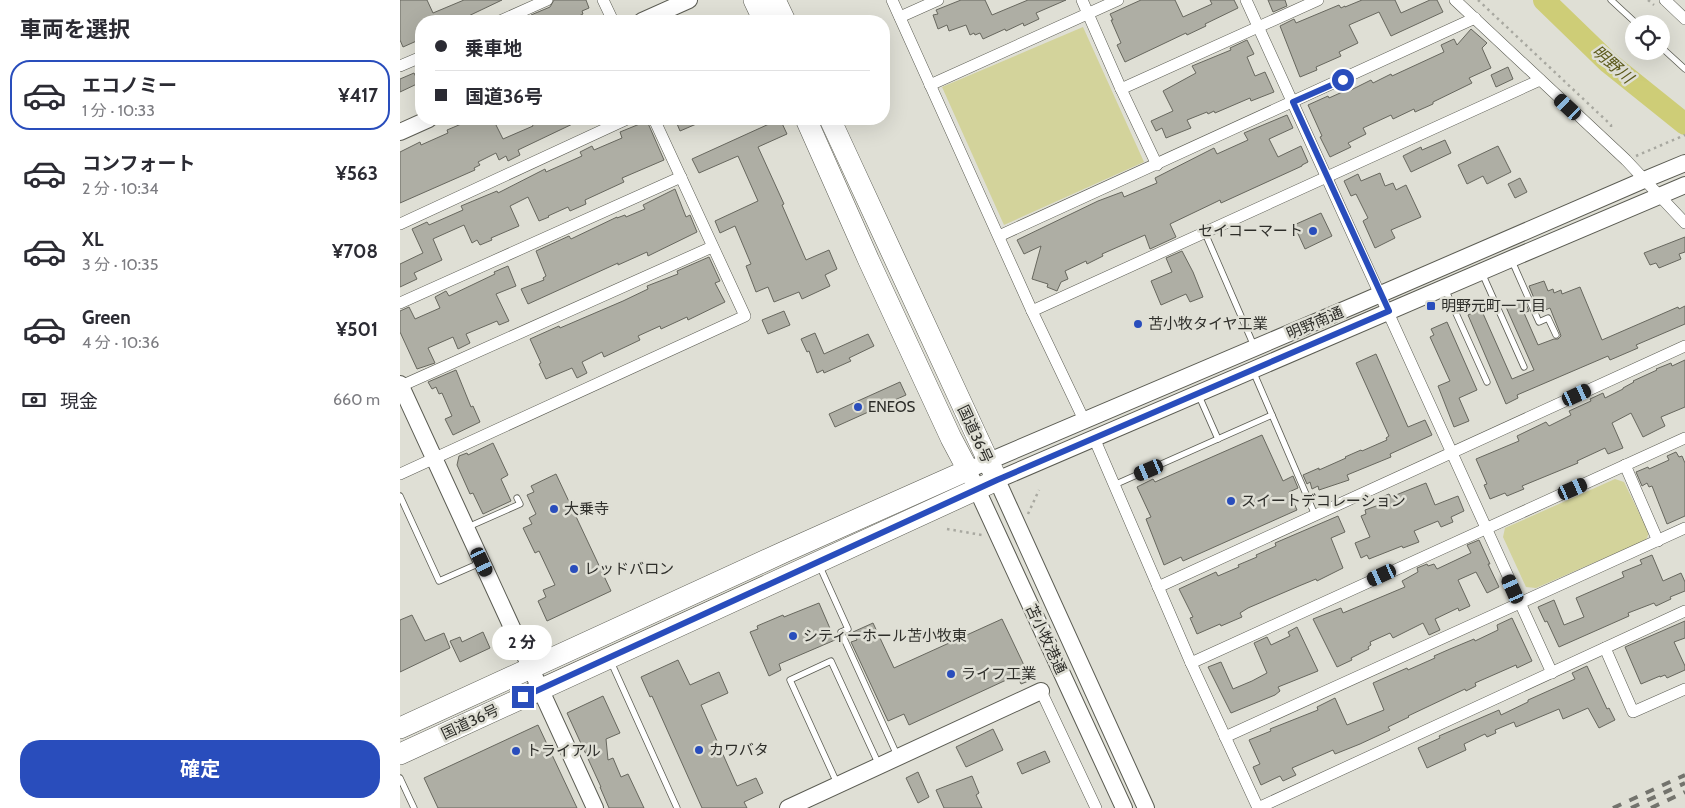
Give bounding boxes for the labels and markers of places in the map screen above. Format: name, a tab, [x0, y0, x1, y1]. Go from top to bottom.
place label: セイコーマート	[1198, 222, 1303, 240]
marker: セイコーマート	[1307, 225, 1319, 237]
place label: 明野元町一丁目	[1441, 297, 1546, 315]
marker: 明野元町一丁目	[1425, 300, 1437, 312]
place label: 苫小牧タイヤ工業	[1148, 315, 1268, 333]
marker: 苫小牧タイヤ工業	[1132, 318, 1144, 330]
place label: ENEOS	[868, 398, 916, 416]
marker: ENEOS	[852, 401, 864, 413]
place label: スイートデコレーション	[1241, 492, 1406, 510]
marker: スイートデコレーション	[1225, 495, 1237, 507]
place label: 大乗寺	[564, 500, 609, 518]
marker: 大乗寺	[548, 503, 560, 515]
place label: レッドバロン	[584, 560, 674, 578]
marker: レッドバロン	[568, 563, 580, 575]
place label: シティーホール苫小牧東	[803, 627, 967, 645]
marker: シティーホール苫小牧東	[787, 630, 799, 642]
place label: ライフ工業	[961, 665, 1036, 683]
marker: ライフ工業	[945, 668, 957, 680]
place label: カワバタ	[709, 741, 769, 759]
place label: トライアル	[526, 742, 601, 760]
marker: カワバタ	[693, 744, 705, 756]
marker: トライアル	[510, 745, 522, 757]

